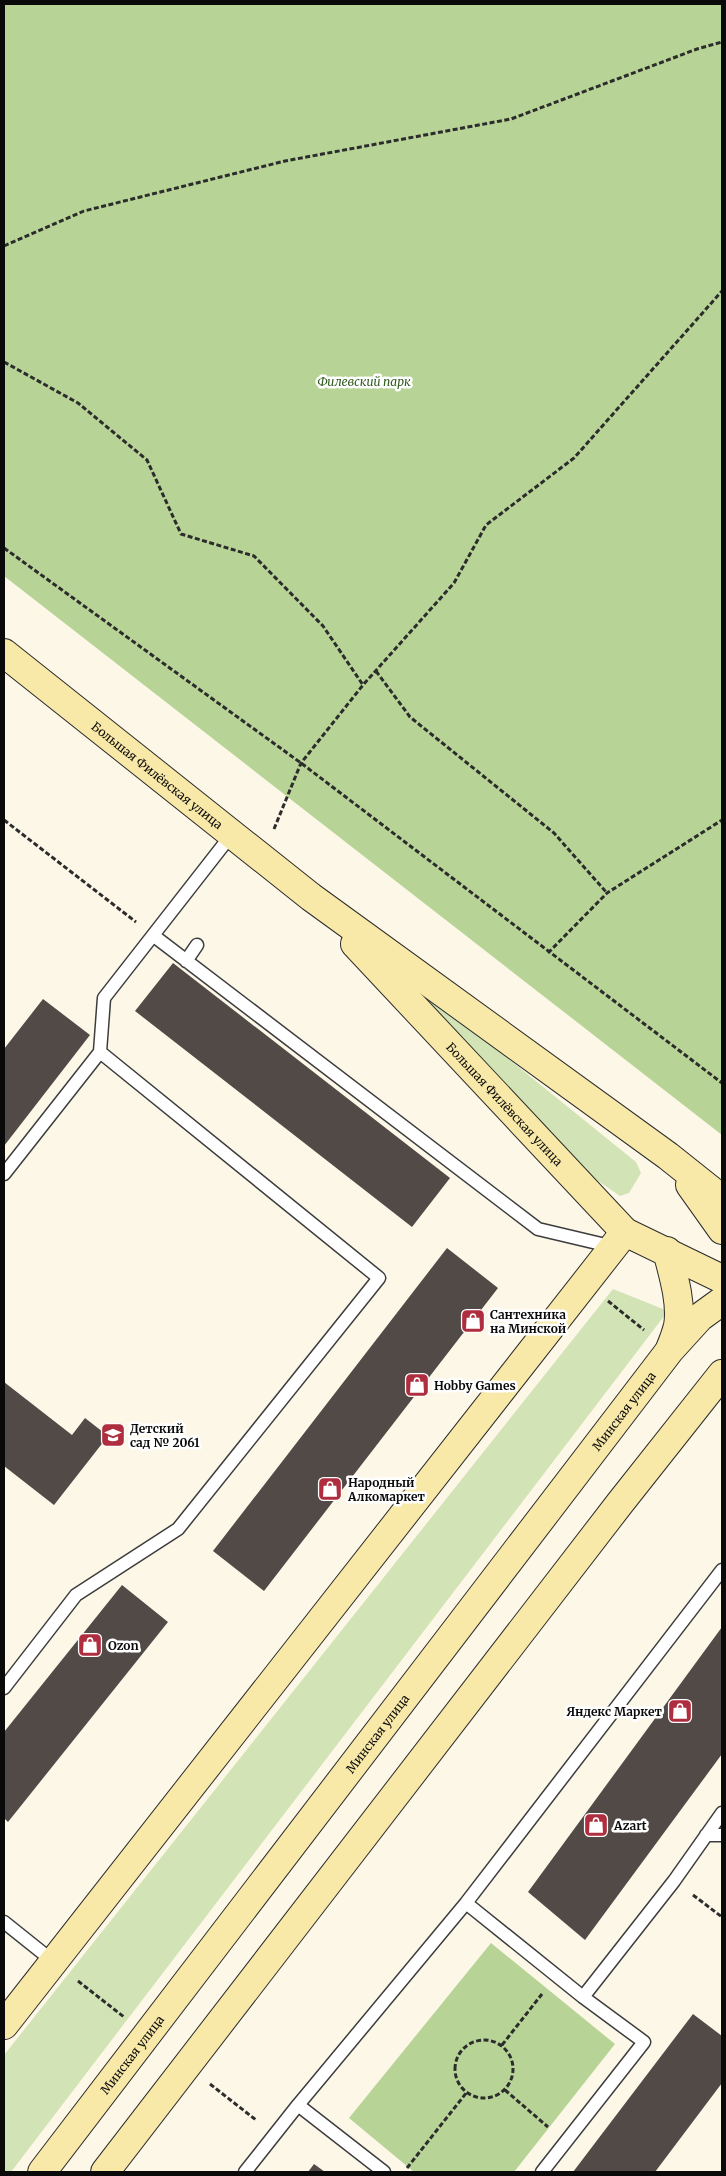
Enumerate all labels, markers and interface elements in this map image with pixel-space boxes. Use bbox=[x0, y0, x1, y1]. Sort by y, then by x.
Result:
park label: Филевский парк bbox=[317, 374, 411, 389]
street label: Большая Филёвская улица bbox=[89, 718, 227, 832]
street label: Большая Филёвская улица bbox=[443, 1039, 567, 1169]
place label: Сантехника на Минской bbox=[490, 1307, 567, 1336]
shop icon: Сантехника на Минской bbox=[460, 1308, 486, 1334]
street label: Минская улица bbox=[589, 1368, 659, 1453]
shop icon: Hobby Games bbox=[404, 1372, 430, 1398]
place label: Hobby Games bbox=[434, 1378, 516, 1393]
place label: Детский сад № 2061 bbox=[130, 1421, 200, 1450]
school or university icon: Детский сад № 2061 bbox=[100, 1422, 126, 1448]
place label: Народный Алкомаркет bbox=[347, 1475, 426, 1504]
shop icon: Народный Алкомаркет bbox=[317, 1476, 343, 1502]
shop icon: Ozon bbox=[77, 1632, 103, 1658]
place label: Ozon bbox=[108, 1638, 139, 1653]
street label: Минская улица bbox=[342, 1690, 412, 1776]
shop icon: Яндекс Маркет bbox=[667, 1698, 693, 1724]
place label: Яндекс Маркет bbox=[566, 1704, 663, 1719]
shop icon: Azart bbox=[583, 1812, 609, 1838]
place label: Azart bbox=[613, 1818, 647, 1833]
street label: Минская улица bbox=[97, 2012, 167, 2097]

